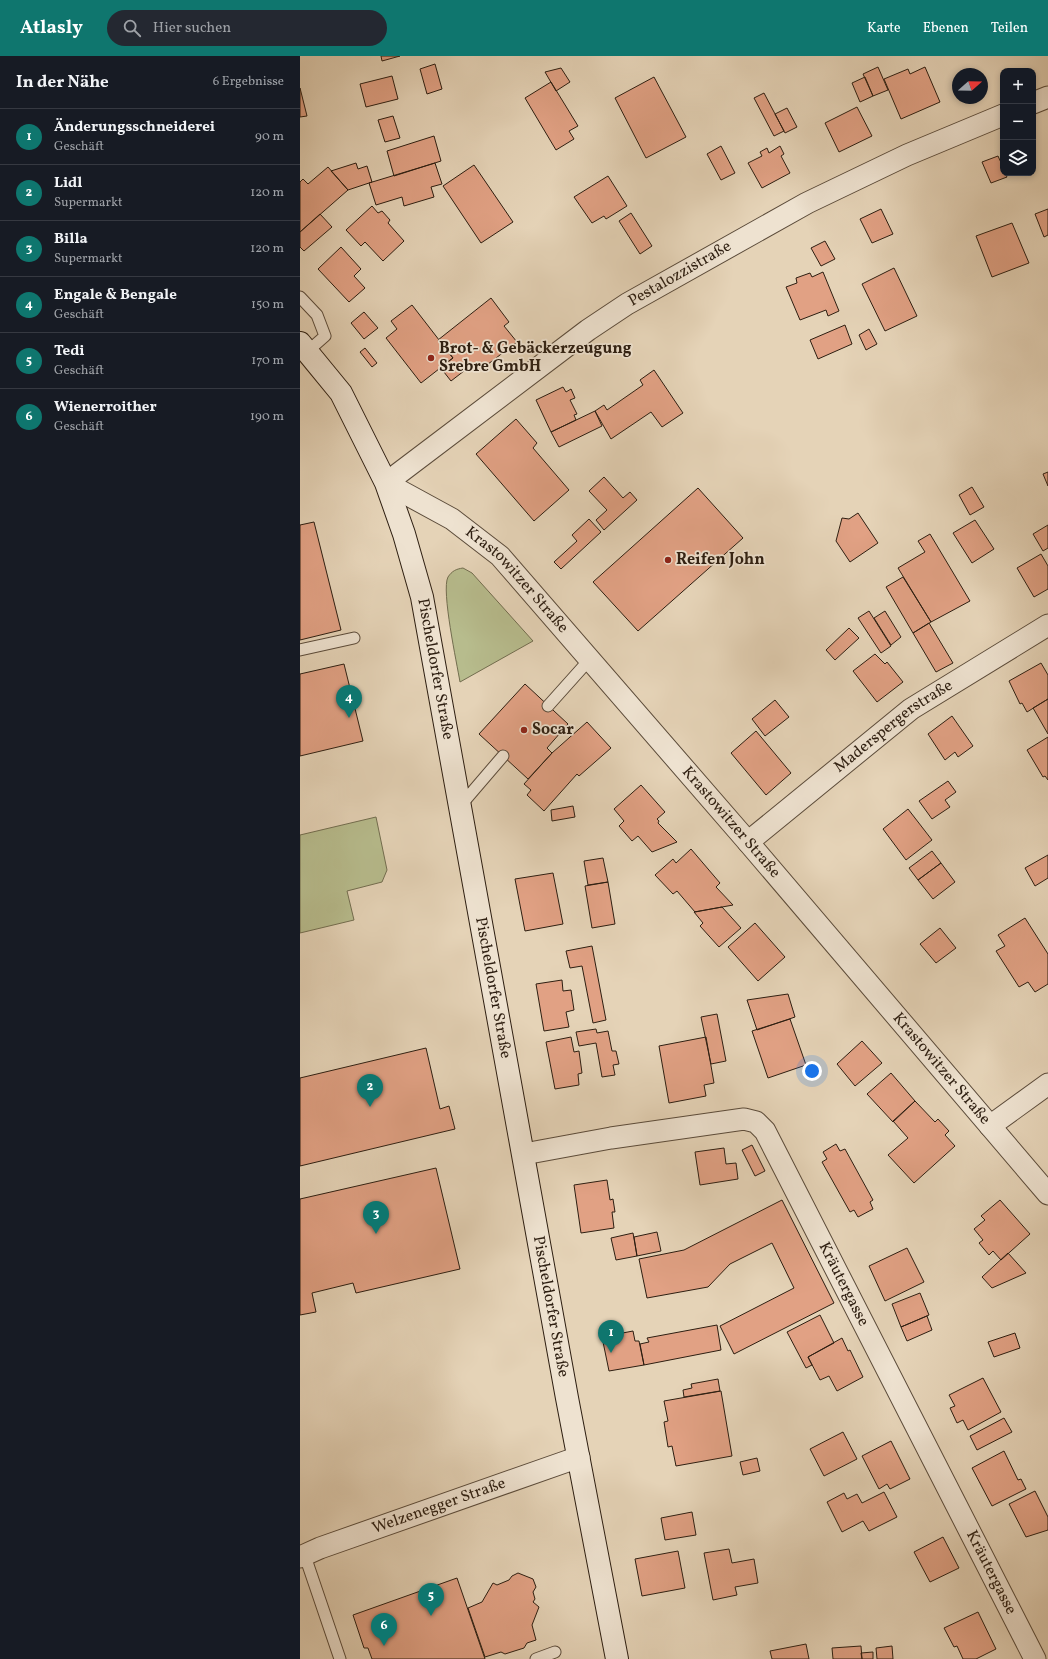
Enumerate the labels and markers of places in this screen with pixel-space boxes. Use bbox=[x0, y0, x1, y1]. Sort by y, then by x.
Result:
place label: Brot- & Gebäckerzeugung Srebre GmbH bbox=[439, 338, 632, 378]
marker: Brot- & Gebäckerzeugung Srebre GmbH bbox=[426, 353, 436, 363]
place label: Reifen John bbox=[676, 549, 765, 571]
marker: Reifen John bbox=[663, 555, 673, 565]
pin: 4 bbox=[336, 685, 362, 718]
place label: Socar bbox=[532, 719, 574, 741]
marker: Socar bbox=[519, 725, 529, 735]
pin: 2 bbox=[357, 1074, 383, 1107]
pin: 3 bbox=[363, 1201, 389, 1234]
pin: 1 bbox=[598, 1320, 624, 1353]
pin: 5 bbox=[418, 1583, 444, 1616]
pin: 6 bbox=[371, 1613, 397, 1646]

